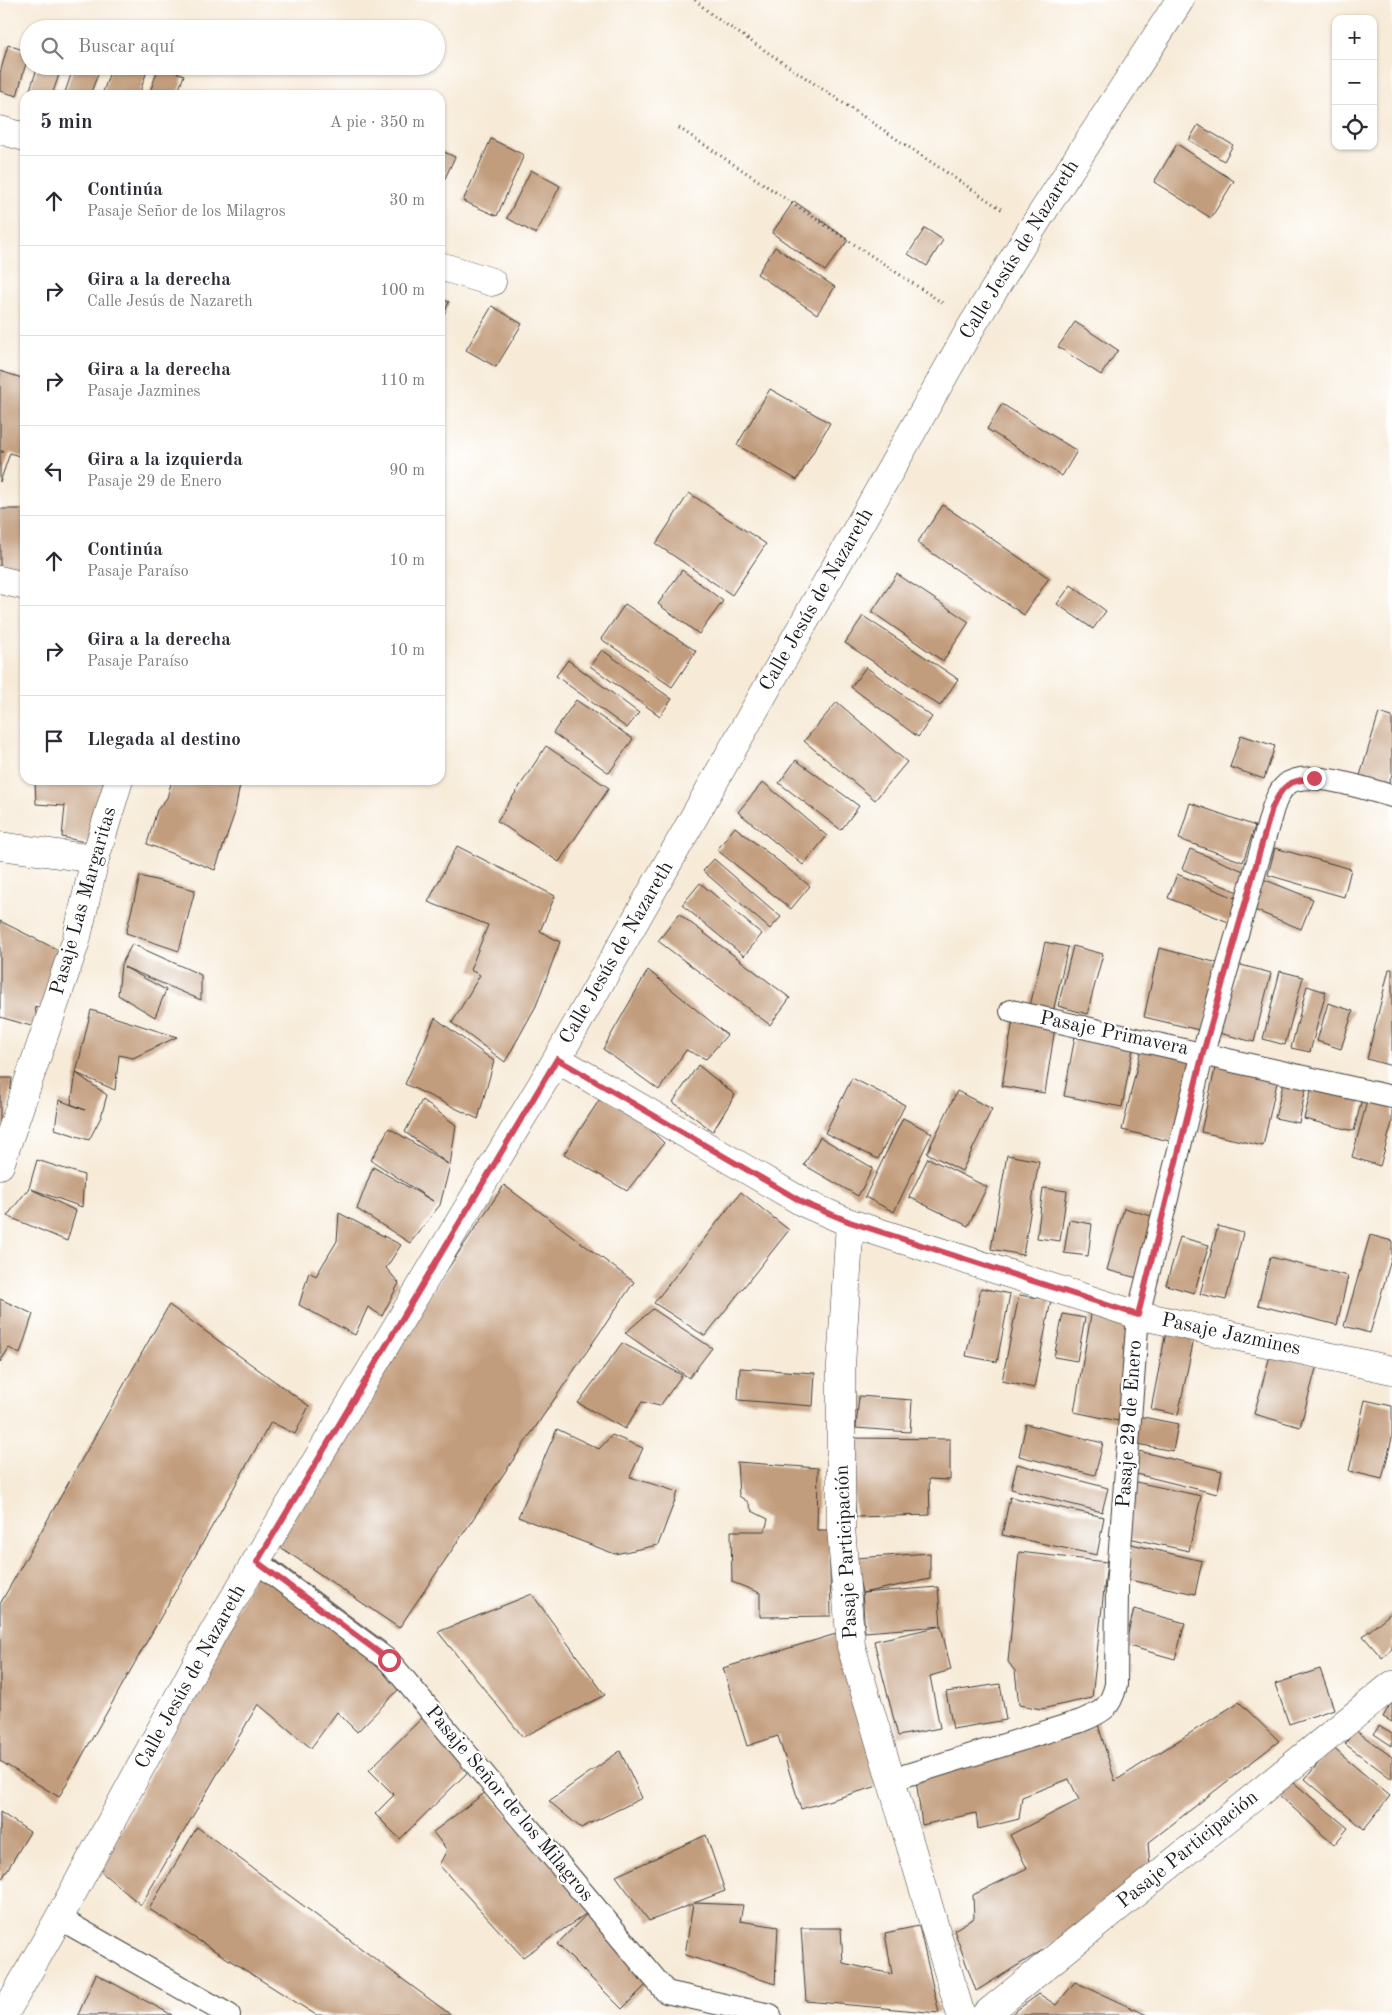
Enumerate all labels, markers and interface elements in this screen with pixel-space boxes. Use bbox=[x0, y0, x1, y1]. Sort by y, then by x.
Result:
map controls bbox=[1332, 15, 1377, 150]
button: + bbox=[1332, 15, 1377, 60]
search box bbox=[20, 20, 445, 75]
icon: search bbox=[38, 34, 66, 62]
text: Buscar aquí bbox=[78, 38, 174, 57]
button: − bbox=[1332, 60, 1377, 105]
button: locate bbox=[1332, 105, 1377, 150]
text: 5 min bbox=[40, 112, 93, 133]
text: A pie · 350 m bbox=[330, 115, 425, 131]
street label: Calle Jesús de Nazareth bbox=[957, 157, 1083, 343]
text: Continúa bbox=[87, 181, 163, 200]
icon: ahead bbox=[40, 187, 68, 215]
text: 30 m bbox=[389, 193, 425, 209]
text: Pasaje Señor de los Milagros bbox=[87, 204, 286, 220]
text: Gira a la derecha bbox=[87, 271, 231, 290]
icon: right bbox=[40, 277, 68, 305]
text: 100 m bbox=[380, 283, 425, 299]
text: Calle Jesús de Nazareth bbox=[87, 294, 253, 310]
text: Gira a la derecha bbox=[87, 361, 231, 380]
icon: right bbox=[40, 367, 68, 395]
text: 110 m bbox=[380, 373, 425, 389]
text: Pasaje Jazmines bbox=[87, 384, 200, 400]
text: Gira a la izquierda bbox=[87, 451, 243, 470]
icon: left bbox=[40, 457, 68, 485]
text: 90 m bbox=[389, 463, 425, 479]
text: Pasaje 29 de Enero bbox=[87, 474, 222, 490]
street label: Calle Jesús de Nazareth bbox=[757, 505, 877, 695]
text: Continúa bbox=[87, 541, 163, 560]
icon: ahead bbox=[40, 547, 68, 575]
text: 10 m bbox=[389, 553, 425, 569]
text: Pasaje Paraíso bbox=[87, 564, 189, 580]
text: Gira a la derecha bbox=[87, 631, 231, 650]
icon: right bbox=[40, 637, 68, 665]
text: 10 m bbox=[389, 643, 425, 659]
text: Pasaje Paraíso bbox=[87, 654, 189, 670]
icon: arrive bbox=[40, 727, 68, 755]
text: Llegada al destino bbox=[87, 731, 241, 750]
route end bbox=[1303, 767, 1326, 790]
street label: Pasaje Las Margaritas bbox=[48, 805, 120, 997]
street label: Calle Jesús de Nazareth bbox=[557, 858, 677, 1048]
street label: Pasaje Primavera bbox=[1038, 1008, 1190, 1060]
street label: Pasaje Jazmines bbox=[1160, 1310, 1302, 1360]
street label: Pasaje 29 de Enero bbox=[1114, 1339, 1146, 1509]
street label: Pasaje Participación bbox=[832, 1464, 862, 1640]
street label: Calle Jesús de Nazareth bbox=[132, 1582, 250, 1772]
route start bbox=[378, 1649, 401, 1672]
street label: Pasaje Señor de los Milagros bbox=[422, 1702, 596, 1906]
street label: Pasaje Participación bbox=[1114, 1787, 1262, 1913]

